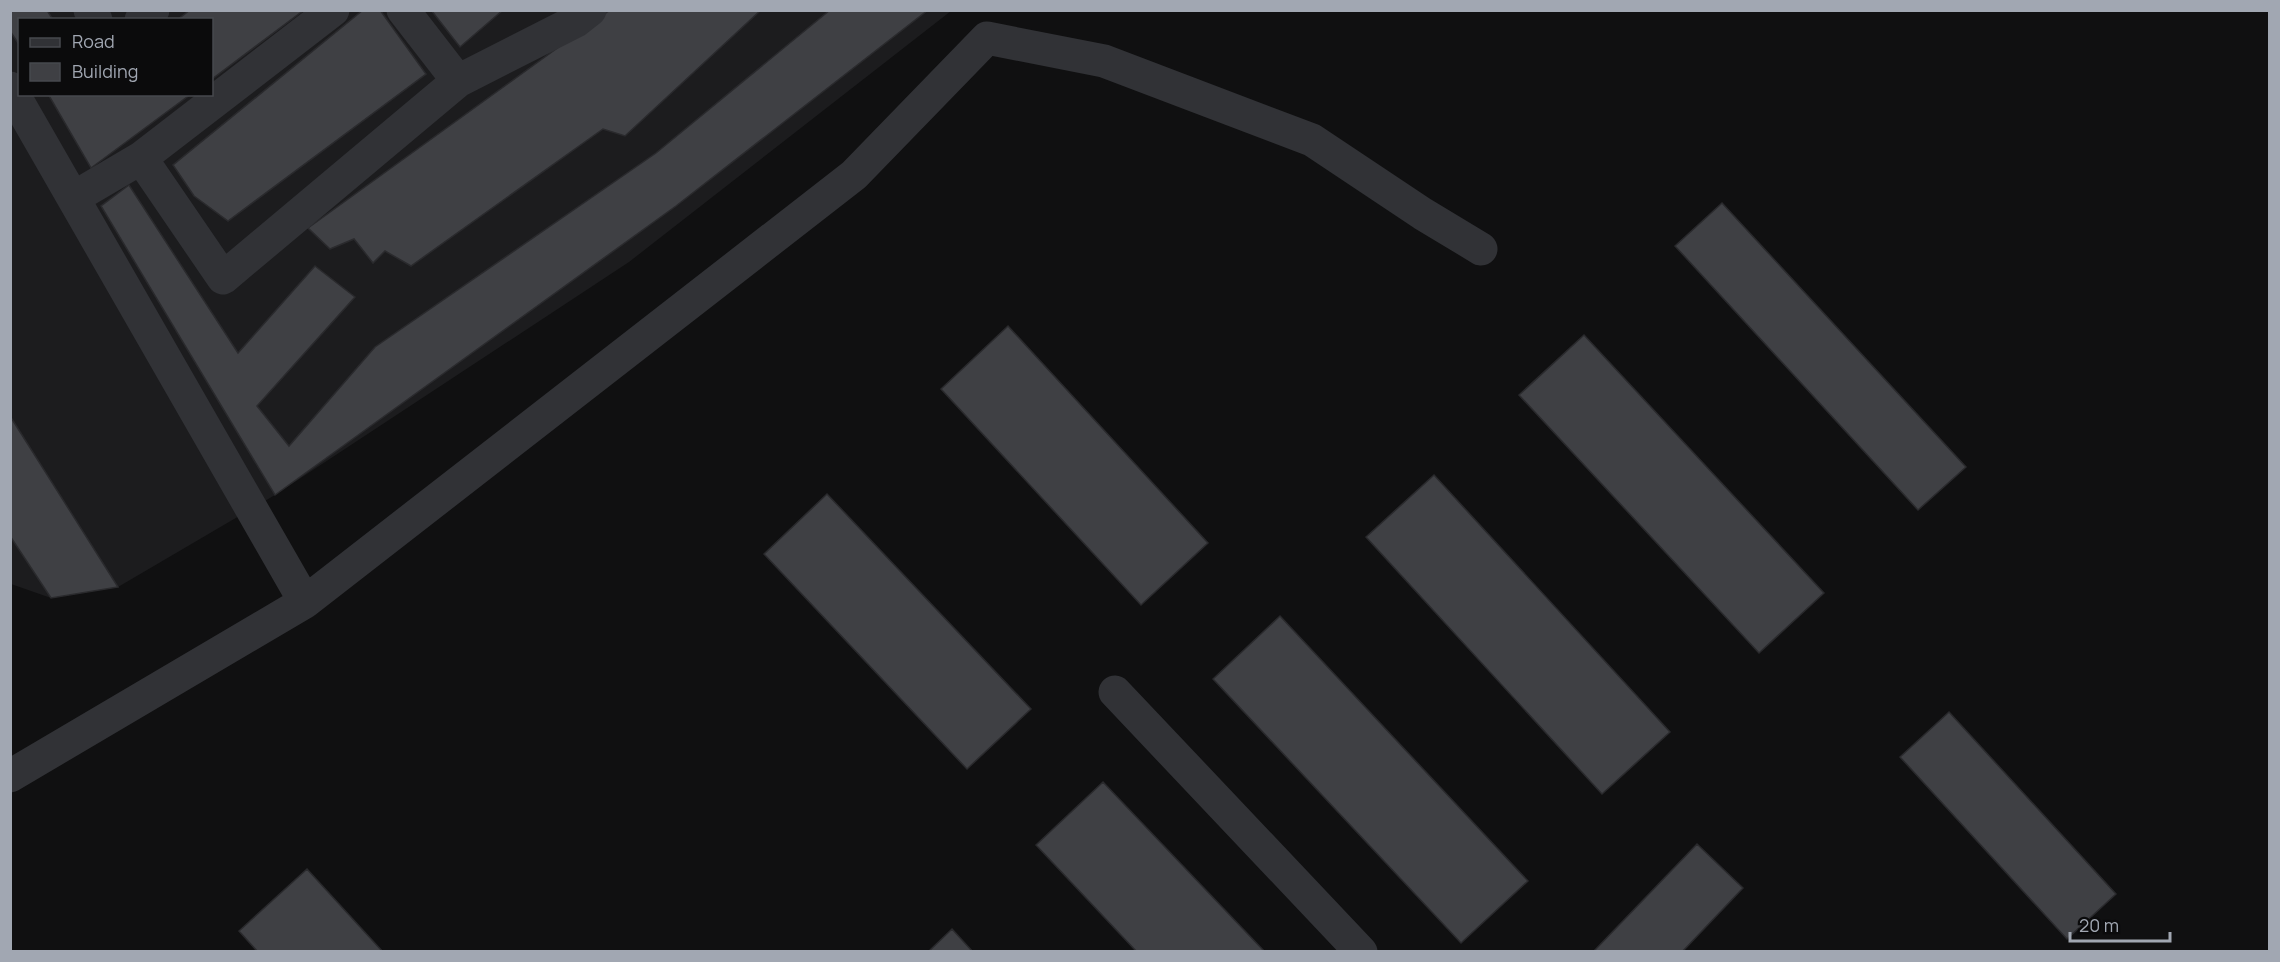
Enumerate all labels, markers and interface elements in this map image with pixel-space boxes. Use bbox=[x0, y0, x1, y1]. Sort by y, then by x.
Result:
legend bbox=[18, 18, 213, 96]
text: Road bbox=[72, 29, 115, 53]
text: Building bbox=[72, 59, 138, 83]
scale bar bbox=[2070, 905, 2170, 943]
text: 20 m bbox=[2079, 913, 2119, 937]

